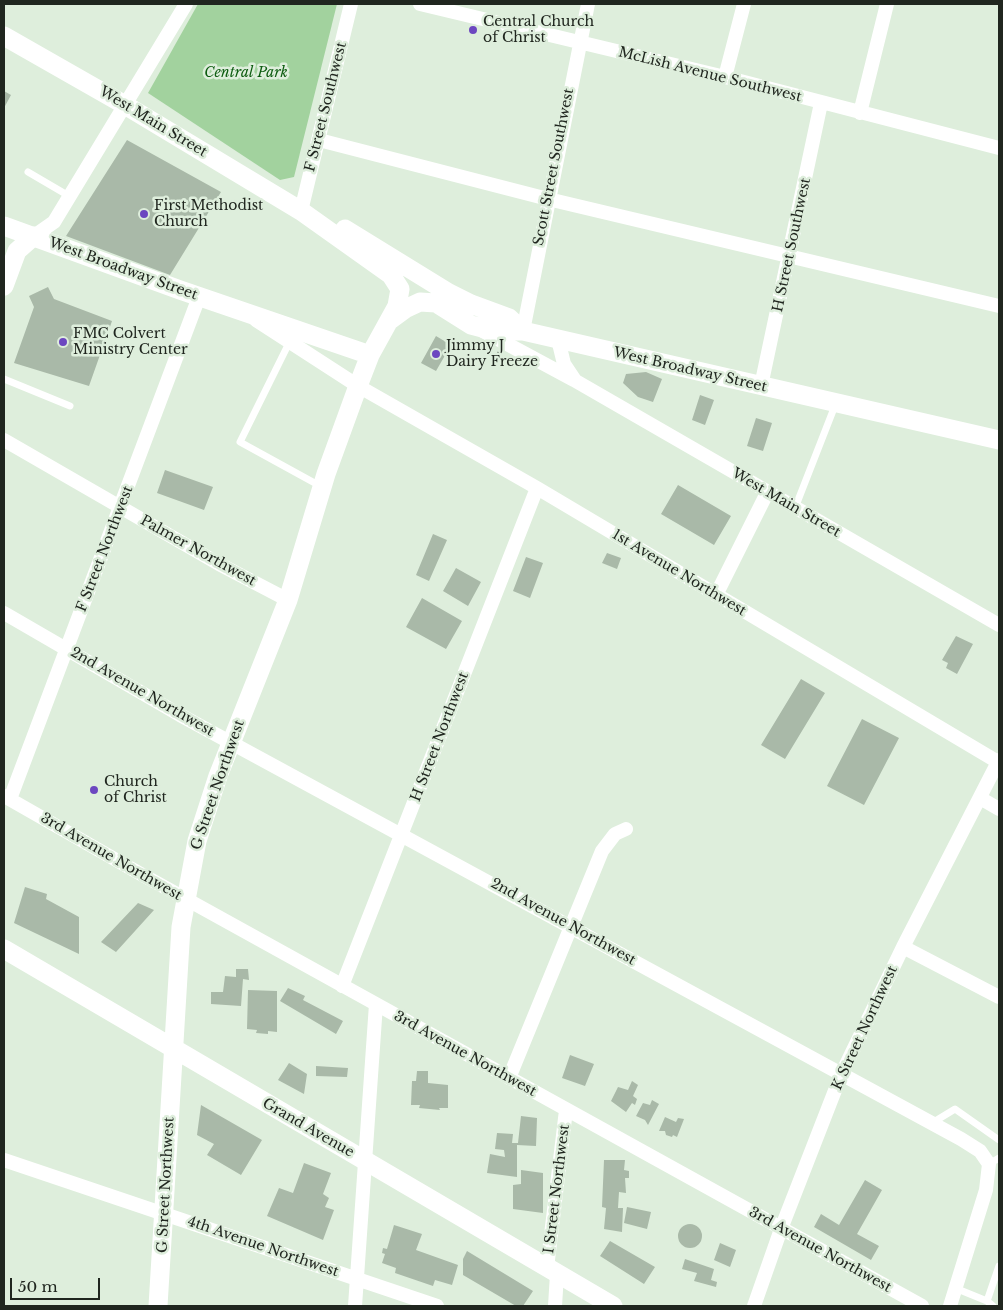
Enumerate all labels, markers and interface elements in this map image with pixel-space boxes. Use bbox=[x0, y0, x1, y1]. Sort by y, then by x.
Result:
place label: Central Church of Christ bbox=[483, 14, 594, 46]
marker: Central Church of Christ bbox=[467, 24, 479, 36]
street label: F Street Southwest bbox=[302, 40, 350, 174]
street label: McLish Avenue Southwest bbox=[617, 44, 803, 106]
park label: Central Park bbox=[204, 65, 288, 81]
street label: West Main Street bbox=[96, 83, 210, 161]
street label: Scott Street Southwest bbox=[530, 87, 578, 247]
street label: H Street Southwest bbox=[770, 176, 814, 314]
place label: First Methodist Church bbox=[154, 198, 263, 230]
marker: First Methodist Church bbox=[138, 208, 150, 220]
street label: West Broadway Street bbox=[46, 234, 200, 304]
place label: FMC Colvert Ministry Center bbox=[73, 326, 188, 358]
marker: FMC Colvert Ministry Center bbox=[57, 336, 69, 348]
place label: Jimmy J Dairy Freeze bbox=[446, 338, 538, 371]
street label: West Broadway Street bbox=[612, 344, 768, 396]
marker: Jimmy J Dairy Freeze bbox=[430, 348, 442, 360]
street label: West Main Street bbox=[729, 465, 843, 541]
street label: F Street Northwest bbox=[73, 484, 137, 614]
street label: Palmer Northwest bbox=[137, 512, 259, 590]
street label: 1st Avenue Northwest bbox=[609, 526, 749, 620]
street label: 2nd Avenue Northwest bbox=[67, 644, 217, 740]
street label: H Street Northwest bbox=[408, 670, 472, 804]
street label: G Street Northwest bbox=[188, 718, 248, 852]
place label: Church of Christ bbox=[104, 774, 167, 806]
marker: Church of Christ bbox=[88, 784, 100, 796]
street label: 3rd Avenue Northwest bbox=[38, 810, 184, 904]
street label: 2nd Avenue Northwest bbox=[488, 875, 638, 969]
street label: K Street Northwest bbox=[829, 963, 901, 1093]
street label: 3rd Avenue Northwest bbox=[391, 1008, 539, 1100]
street label: Grand Avenue bbox=[259, 1095, 357, 1161]
street label: G Street Northwest bbox=[154, 1116, 178, 1254]
street label: I Street Northwest bbox=[541, 1123, 573, 1255]
street label: 3rd Avenue Northwest bbox=[746, 1204, 894, 1296]
street label: 4th Avenue Northwest bbox=[185, 1213, 341, 1281]
scale bar bbox=[12, 1268, 102, 1300]
text: 50 m bbox=[18, 1277, 58, 1296]

